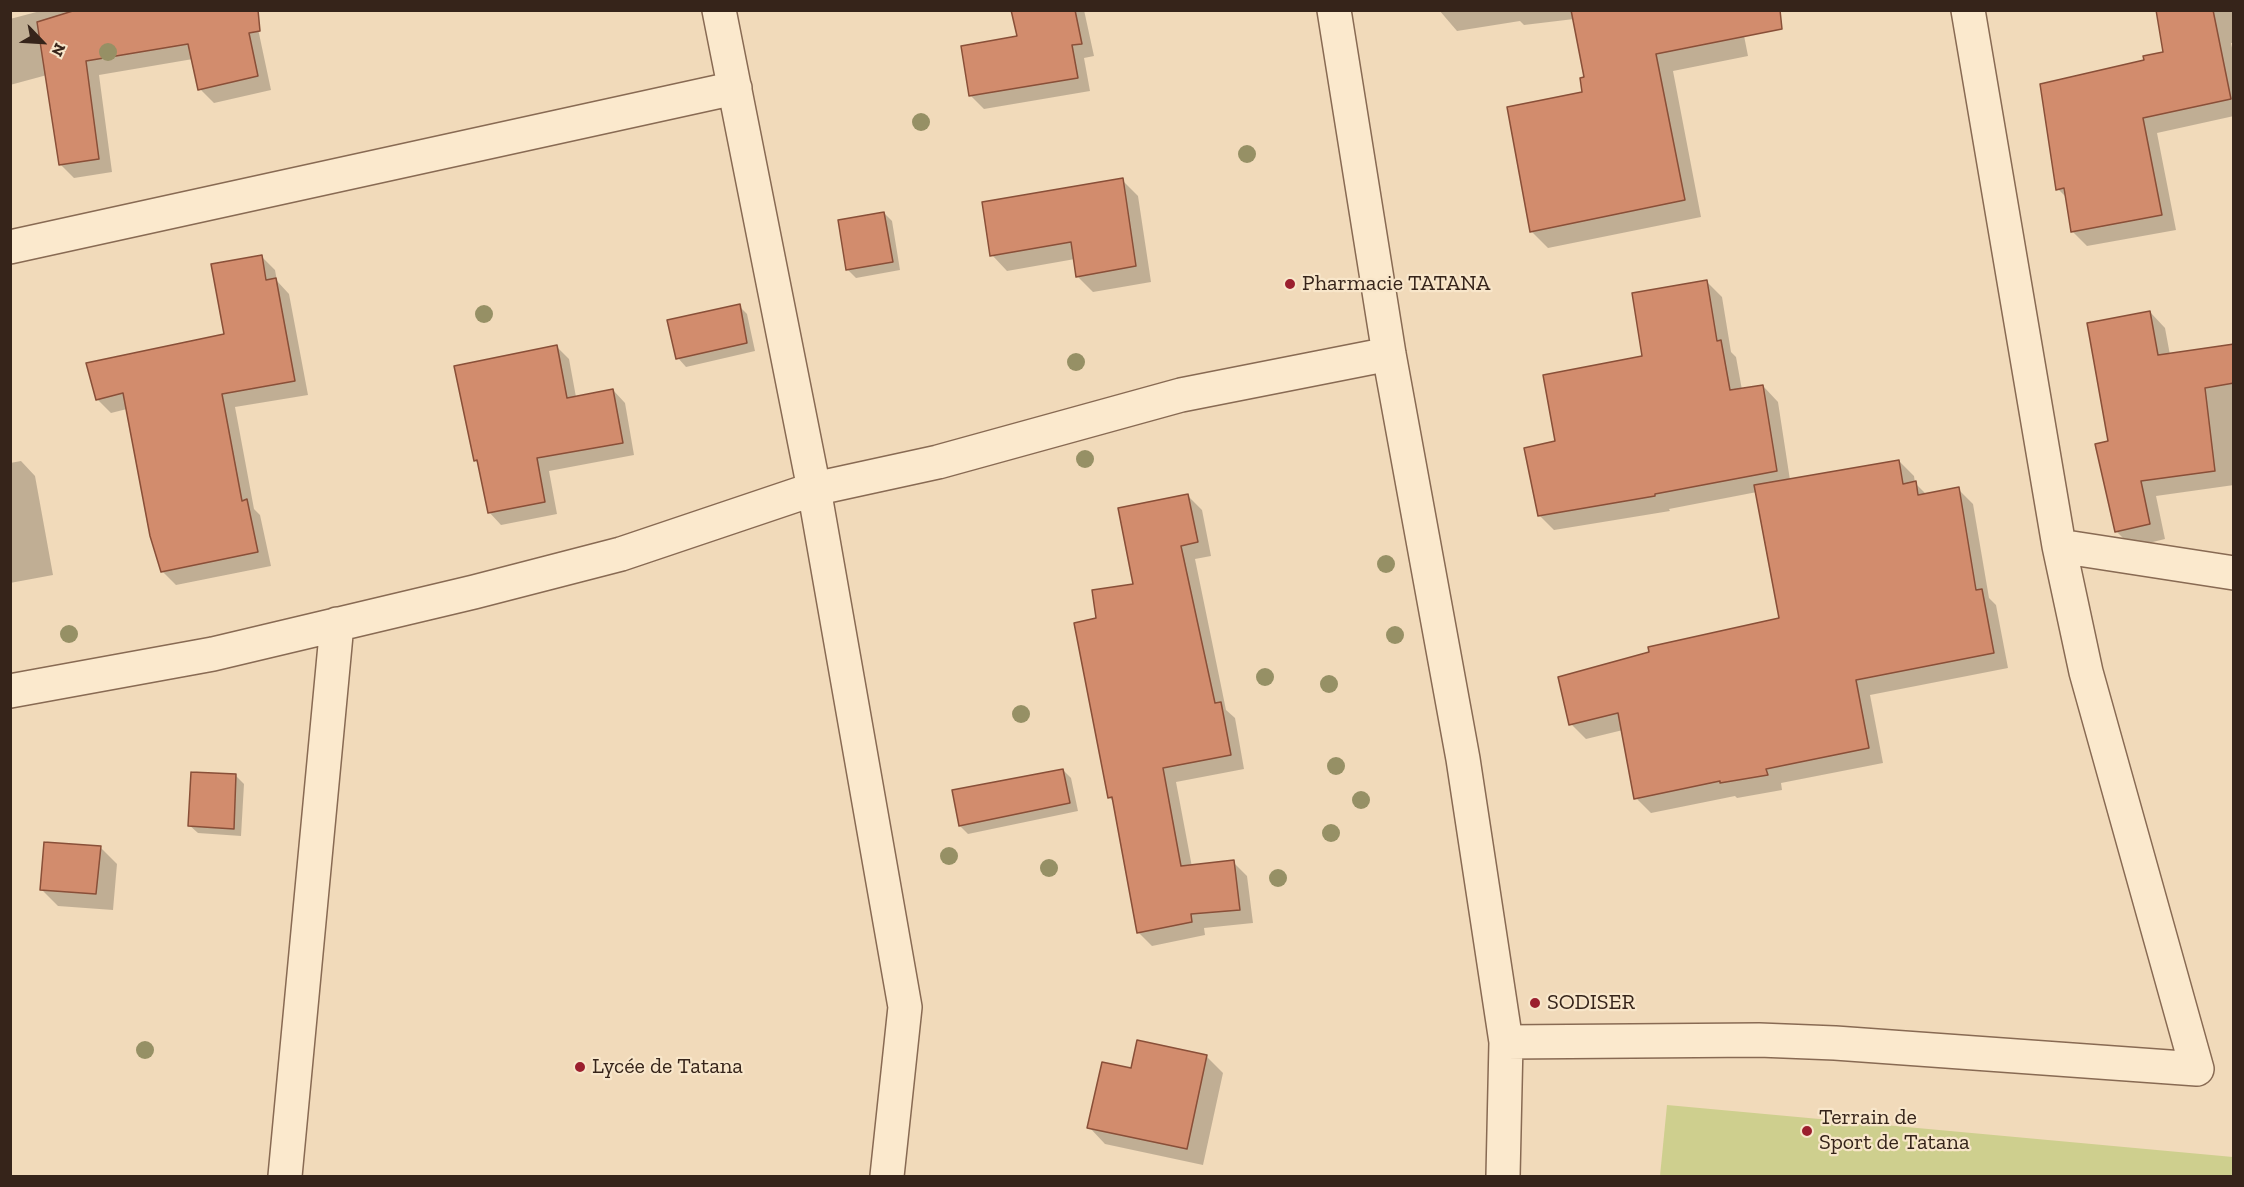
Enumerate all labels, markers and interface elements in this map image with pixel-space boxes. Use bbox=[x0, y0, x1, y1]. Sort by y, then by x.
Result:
north arrow bbox=[12, 12, 72, 72]
text: N bbox=[48, 40, 70, 59]
place label: Pharmacie TATANA bbox=[1302, 271, 1490, 297]
marker: Pharmacie TATANA bbox=[1283, 277, 1297, 291]
place label: SODISER bbox=[1547, 990, 1635, 1016]
marker: SODISER bbox=[1528, 996, 1542, 1010]
place label: Lycée de Tatana bbox=[592, 1054, 743, 1080]
marker: Lycée de Tatana bbox=[573, 1060, 587, 1074]
place label: Terrain de Sport de Tatana bbox=[1819, 1105, 1970, 1156]
marker: Terrain de Sport de Tatana bbox=[1800, 1124, 1814, 1138]

